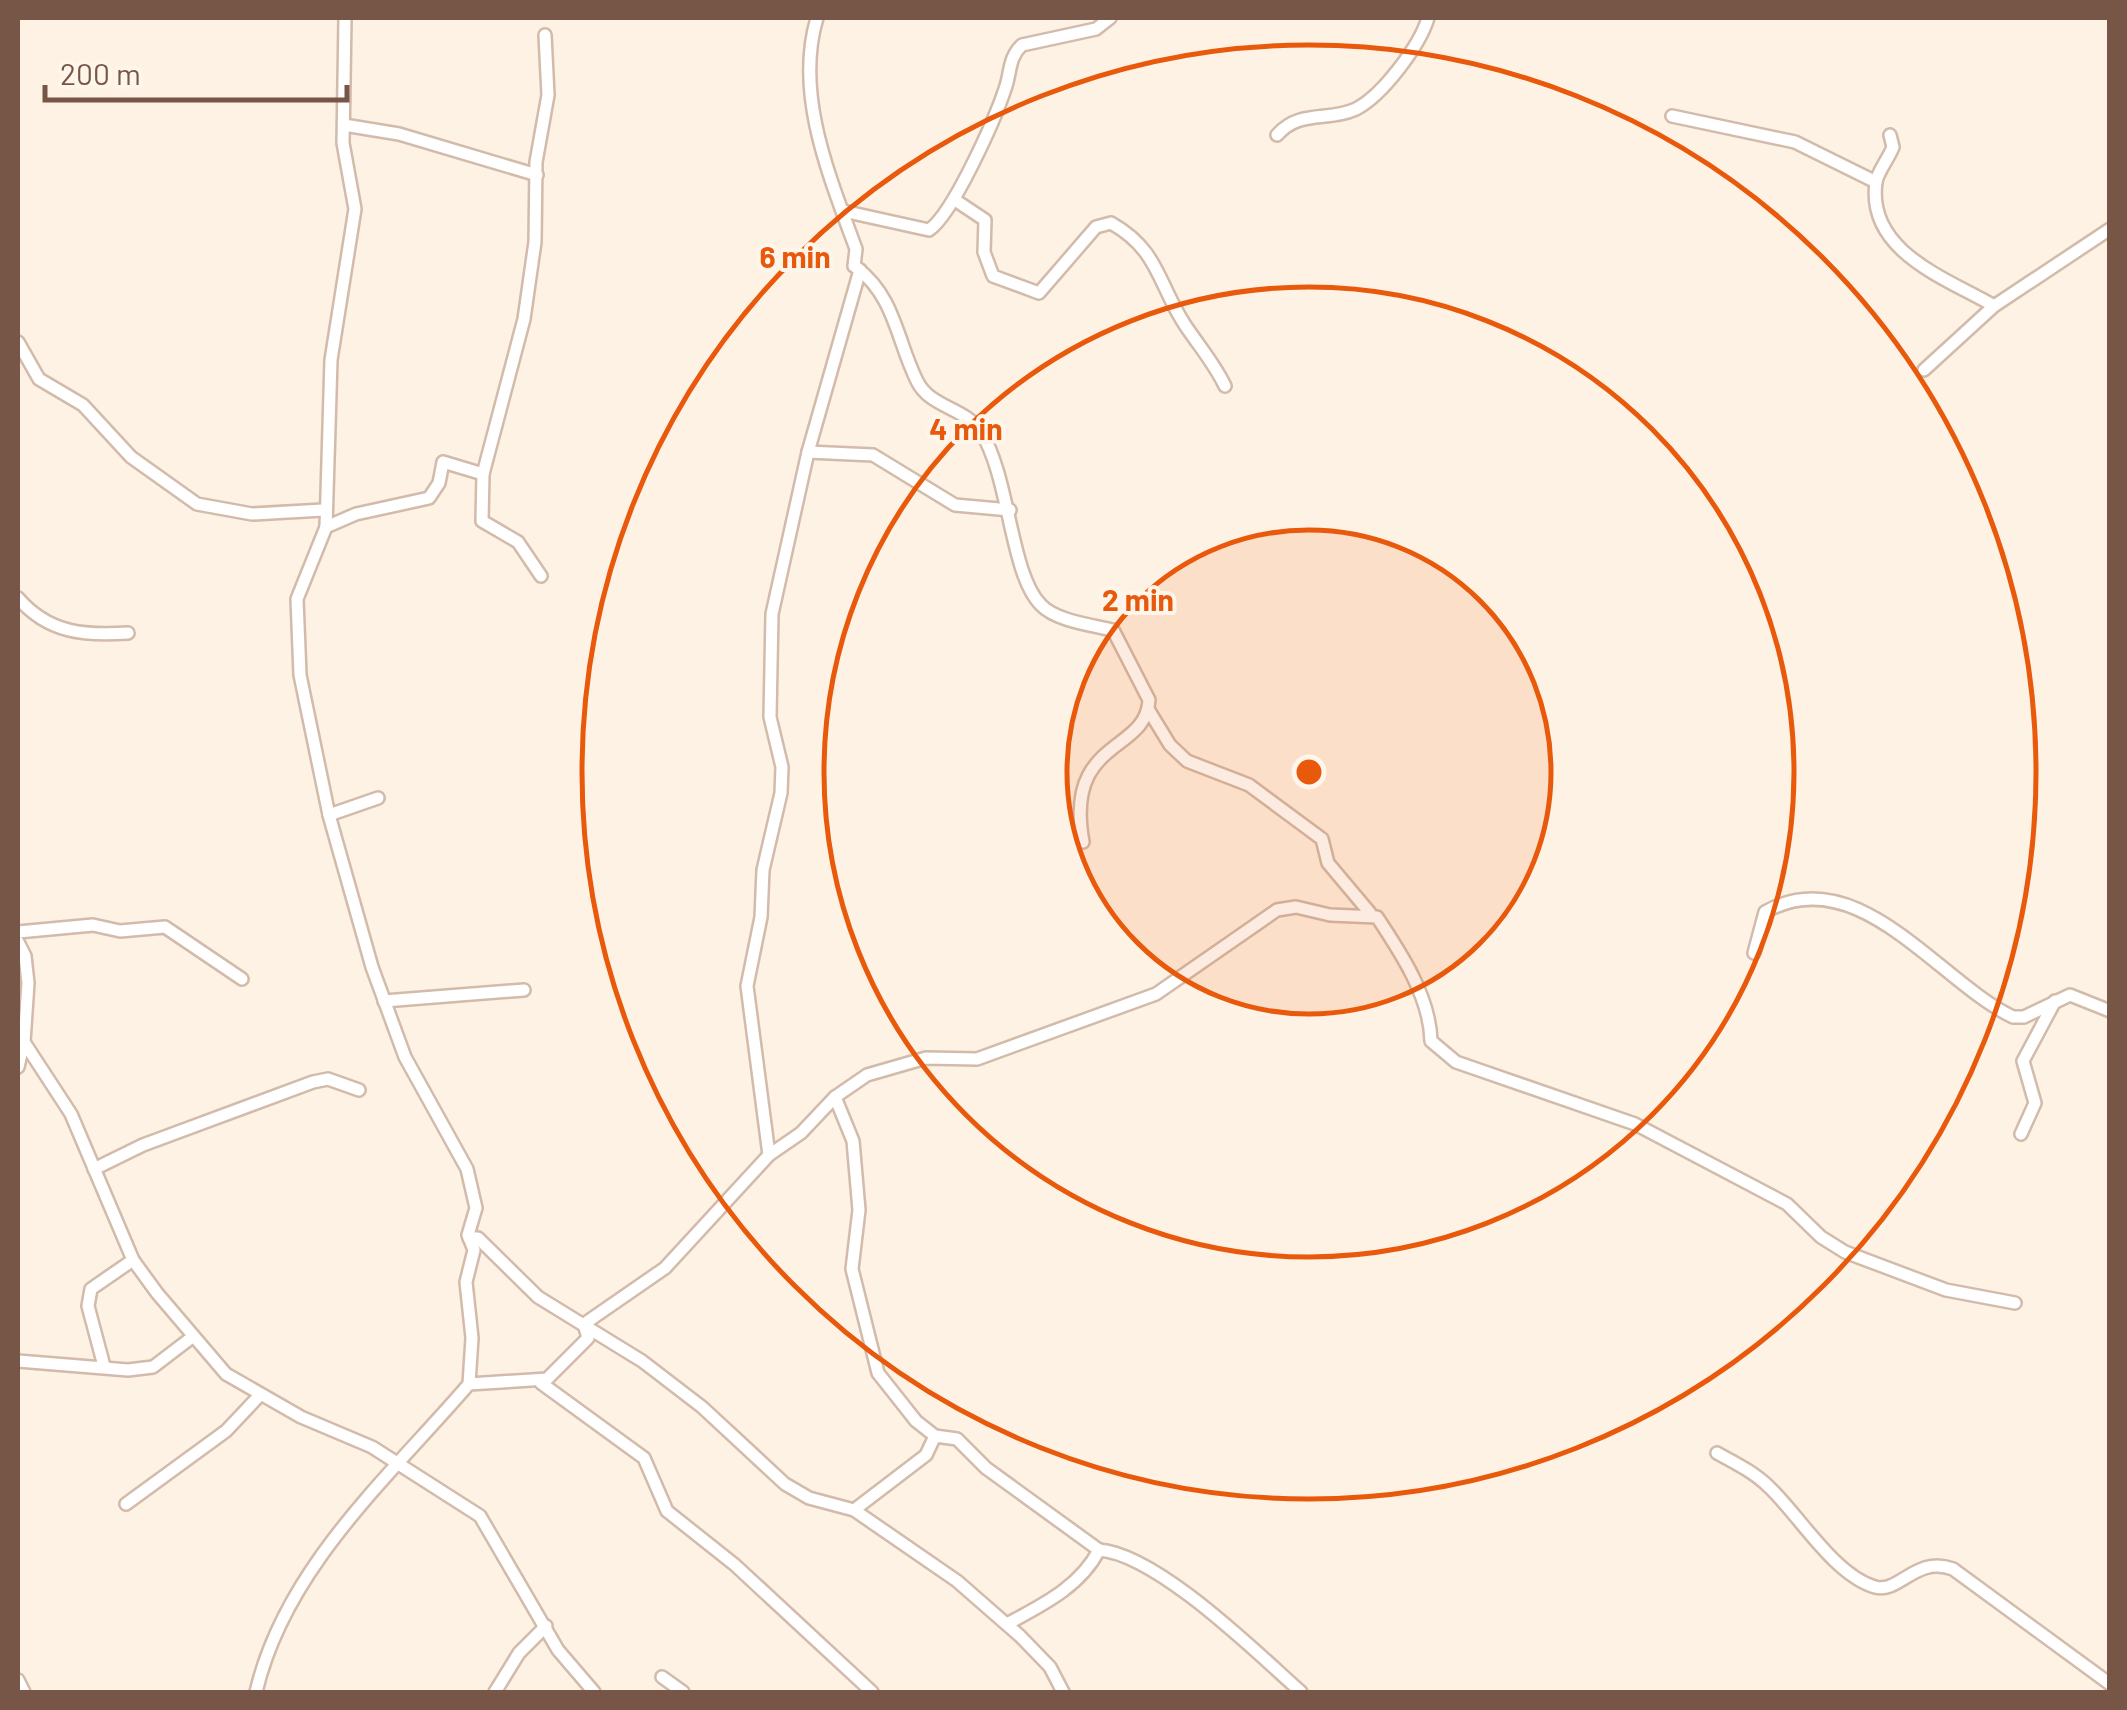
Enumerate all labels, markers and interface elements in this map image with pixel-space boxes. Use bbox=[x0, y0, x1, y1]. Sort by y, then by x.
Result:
scale bar bbox=[45, 40, 348, 102]
text: 200 m bbox=[60, 55, 141, 91]
text: 6 min bbox=[759, 238, 831, 274]
text: 4 min bbox=[929, 410, 1003, 446]
text: 2 min bbox=[1102, 581, 1174, 617]
centre of rings bbox=[1291, 754, 1327, 790]

